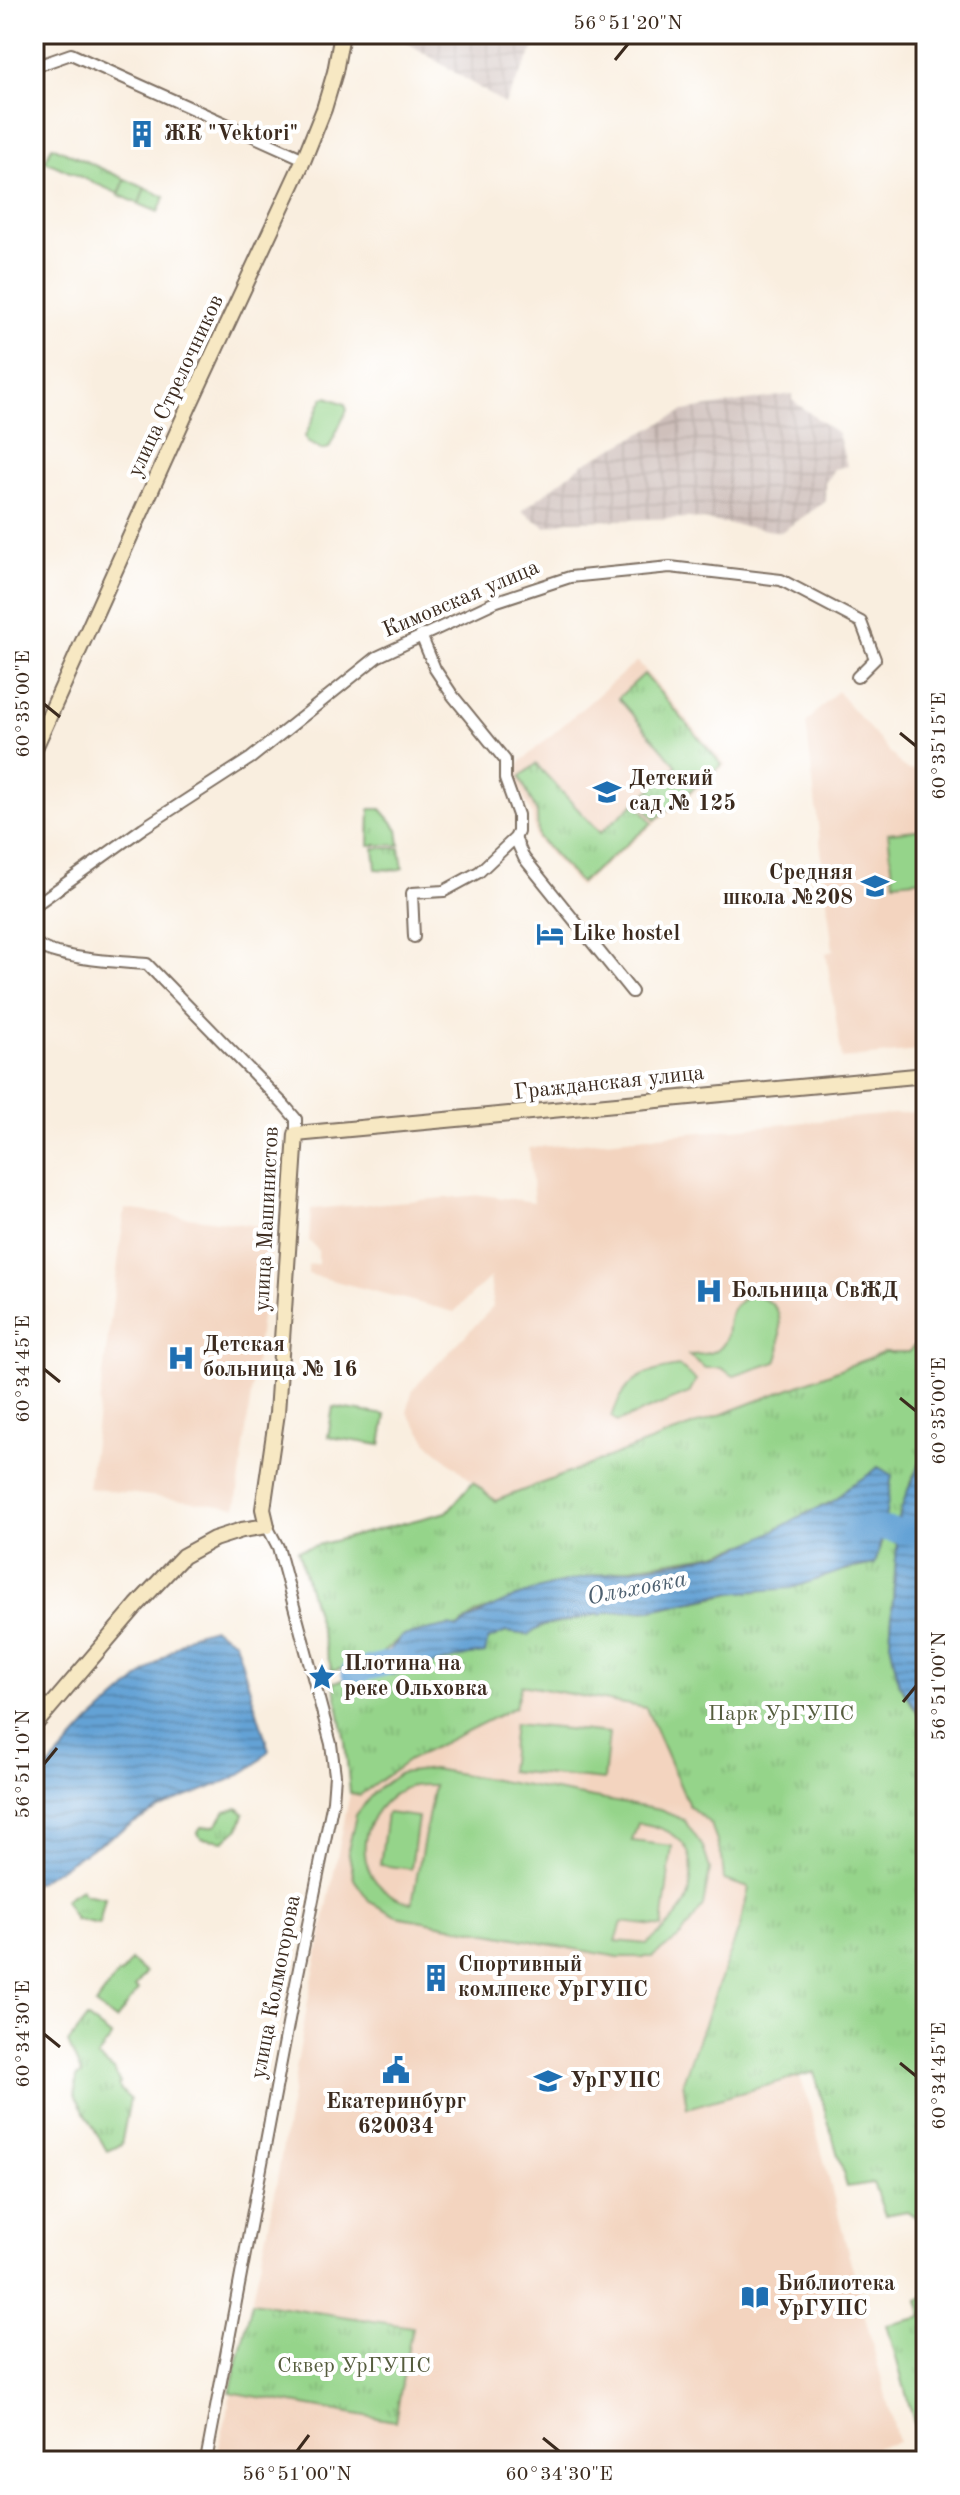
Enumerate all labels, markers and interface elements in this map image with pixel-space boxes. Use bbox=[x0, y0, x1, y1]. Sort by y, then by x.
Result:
text: 56°51'20"N bbox=[573, 14, 683, 34]
building icon: ЖК "Vektori" bbox=[127, 119, 157, 149]
place label: ЖК "Vektori" bbox=[164, 123, 298, 145]
street label: улица Стрелочников bbox=[124, 291, 228, 481]
street label: Кимовская улица bbox=[380, 556, 542, 642]
text: 60°35'00"E bbox=[14, 650, 34, 758]
text: 60°35'15"E bbox=[930, 692, 950, 800]
place label: Детский сад № 125 bbox=[629, 768, 736, 815]
school or university icon: Детский сад № 125 bbox=[592, 777, 622, 807]
place label: Средняя школа №208 bbox=[723, 862, 853, 909]
school or university icon: Средняя школа №208 bbox=[860, 871, 890, 901]
hotel icon: Like hostel bbox=[535, 919, 565, 949]
place label: Like hostel bbox=[572, 923, 680, 945]
street label: Гражданская улица bbox=[513, 1062, 705, 1104]
street label: улица Машинистов bbox=[251, 1126, 283, 1312]
hospital icon: Больница СвЖД bbox=[694, 1276, 724, 1306]
place label: Больница СвЖД bbox=[731, 1280, 898, 1302]
text: 60°34'45"E bbox=[14, 1315, 34, 1423]
place label: Детская больница № 16 bbox=[203, 1334, 357, 1381]
hospital icon: Детская больница № 16 bbox=[166, 1343, 196, 1373]
text: 60°35'00"E bbox=[930, 1357, 950, 1465]
water label: Ольховка bbox=[585, 1568, 689, 1610]
text: 56°51'00"N bbox=[930, 1631, 950, 1741]
place label: Плотина на реке Ольховка bbox=[344, 1653, 488, 1700]
place icon: Плотина на реке Ольховка bbox=[307, 1662, 337, 1692]
park label: Парк УрГУПС bbox=[708, 1703, 854, 1725]
text: 56°51'10"N bbox=[14, 1709, 34, 1819]
street label: улица Колмогорова bbox=[247, 1893, 305, 2081]
place label: Спортивный комлпекс УрГУПС bbox=[458, 1954, 648, 2001]
building icon: Спортивный комлпекс УрГУПС bbox=[421, 1963, 451, 1993]
text: 60°34'30"E bbox=[14, 1980, 34, 2088]
text: 60°34'45"E bbox=[930, 2022, 950, 2130]
public building icon: Екатеринбург 620034 bbox=[381, 2055, 411, 2085]
school or university icon: УрГУПС bbox=[533, 2066, 563, 2096]
place label: УрГУПС bbox=[570, 2070, 661, 2092]
place label: Екатеринбург 620034 bbox=[326, 2091, 466, 2138]
place label: Библиотека УрГУПС bbox=[777, 2273, 895, 2320]
library icon: Библиотека УрГУПС bbox=[740, 2282, 770, 2312]
park label: Сквер УрГУПС bbox=[277, 2355, 431, 2377]
text: 56°51'00"N bbox=[242, 2465, 352, 2485]
text: 60°34'30"E bbox=[505, 2465, 613, 2485]

